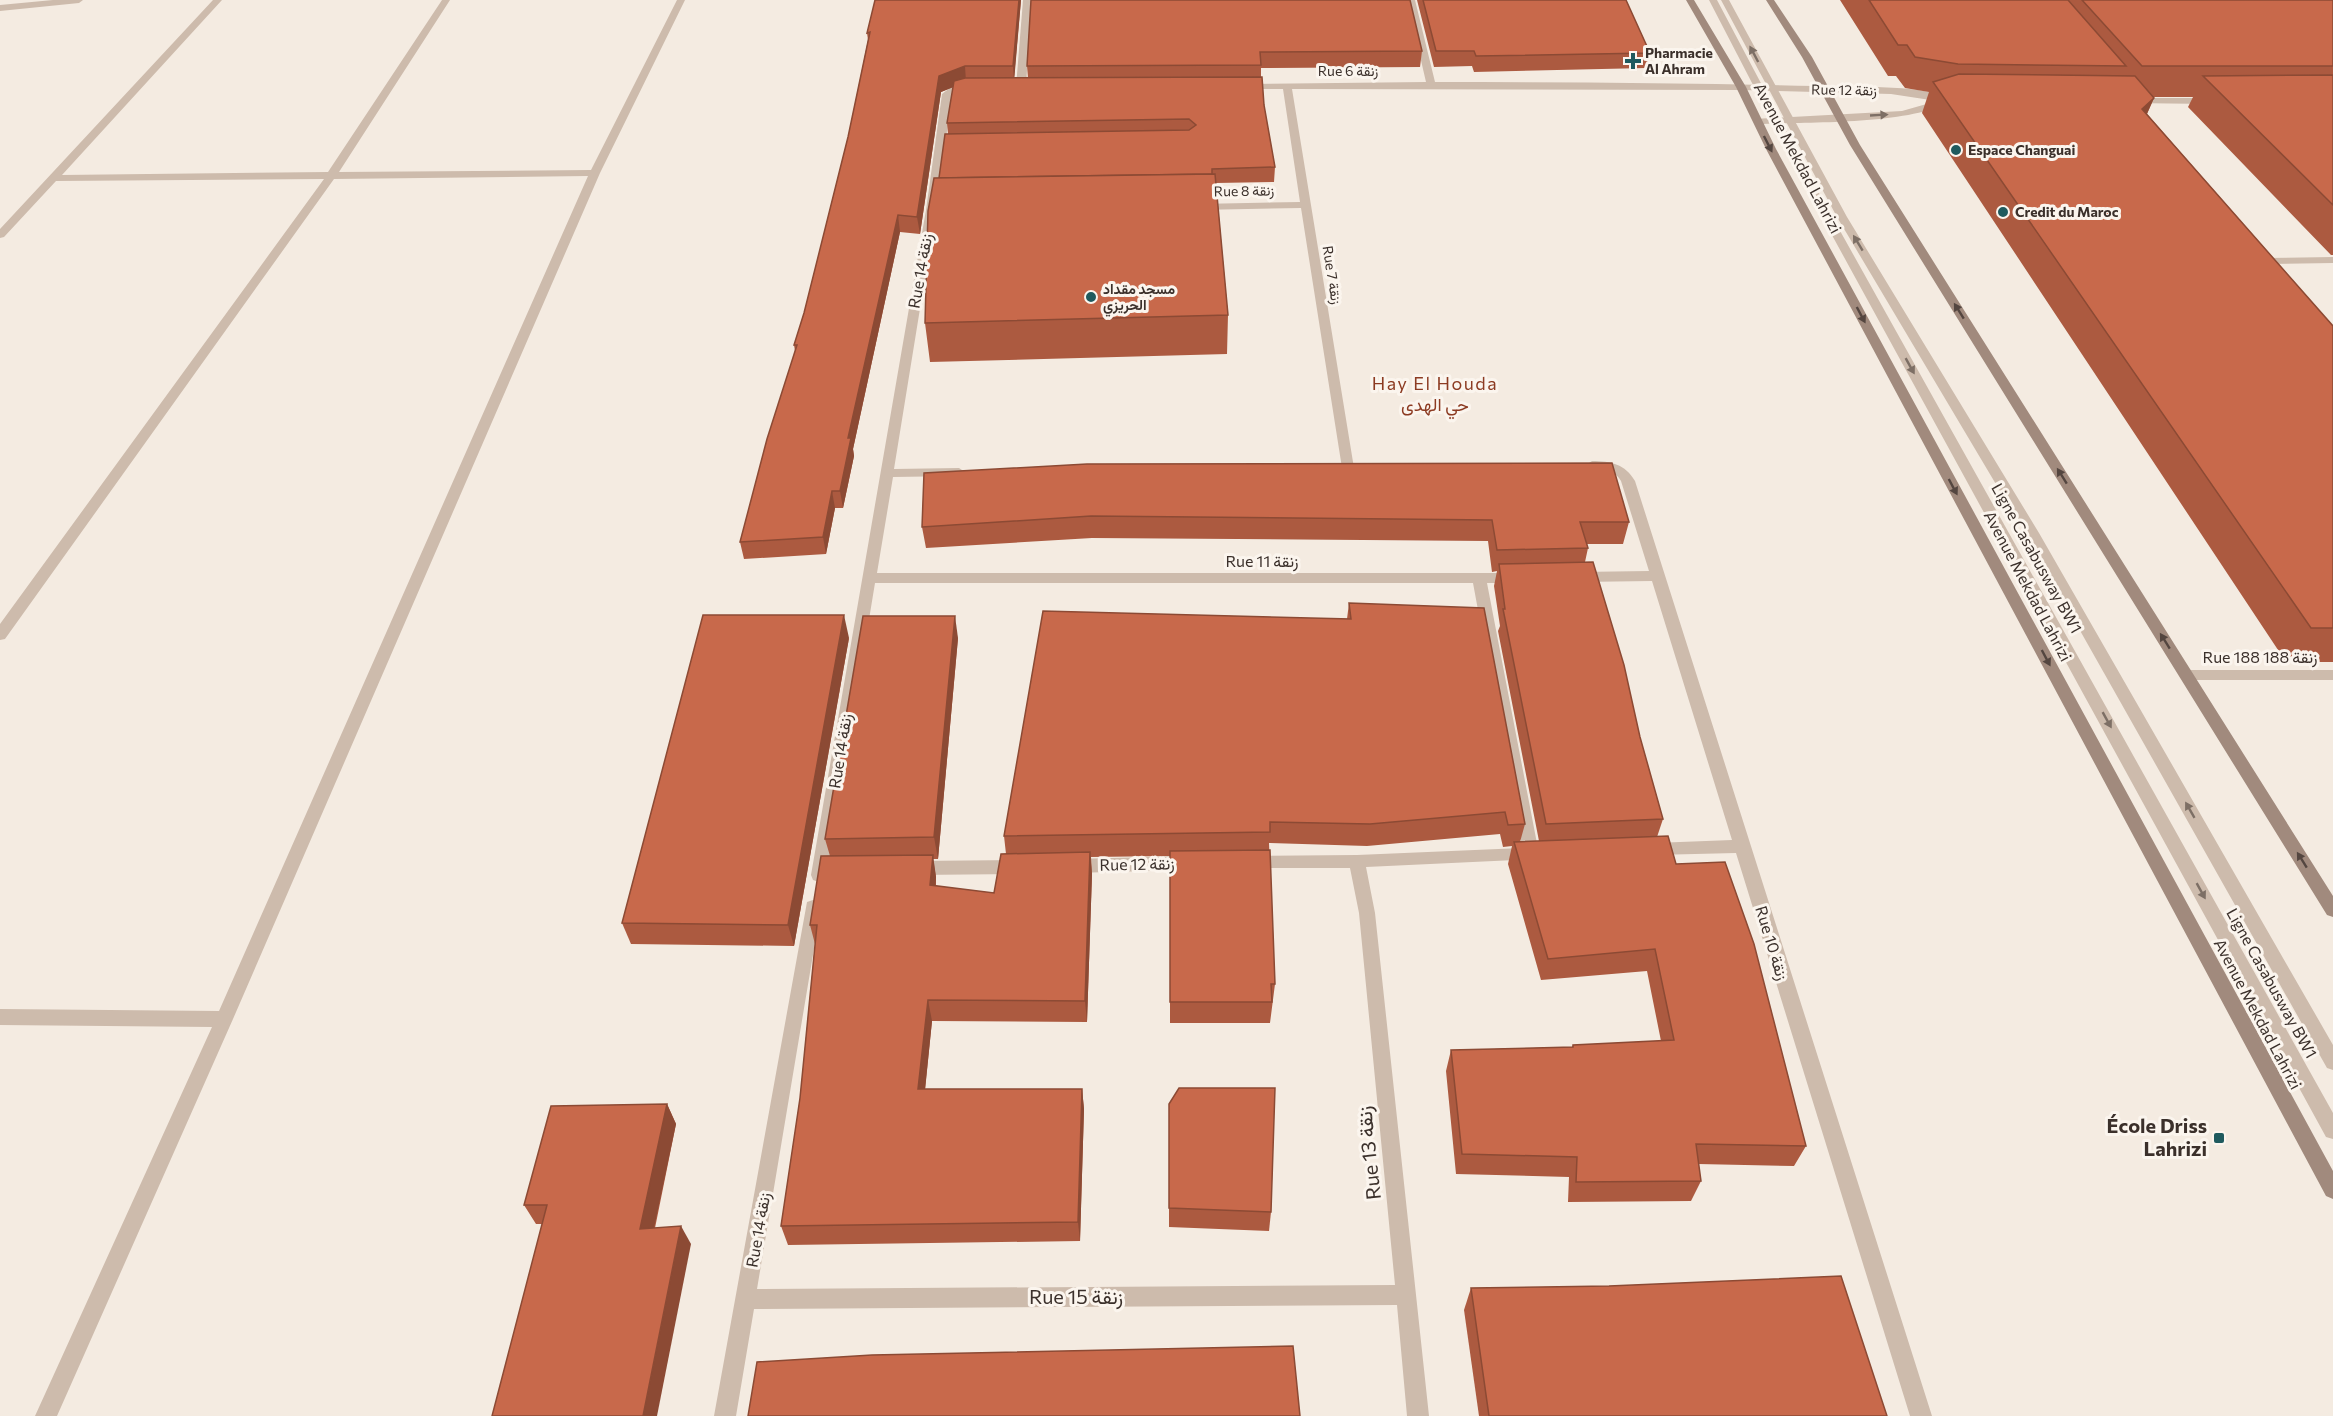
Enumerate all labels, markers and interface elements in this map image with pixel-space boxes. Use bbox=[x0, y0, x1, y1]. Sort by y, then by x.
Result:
place label: Pharmacie Al Ahram bbox=[1645, 44, 1713, 77]
one-way arrow bbox=[1749, 45, 1759, 62]
marker: Pharmacie Al Ahram bbox=[1626, 54, 1640, 68]
street label: Rue 6 زنقة bbox=[1318, 62, 1378, 80]
street label: Avenue Mekdad Lahrizi bbox=[1751, 79, 1846, 236]
street label: Rue 12 زنقة bbox=[1811, 80, 1877, 100]
one-way arrow bbox=[1869, 111, 1888, 120]
one-way arrow bbox=[1764, 135, 1773, 152]
place label: Espace Changuai bbox=[1968, 141, 2075, 158]
marker: Espace Changuai bbox=[1949, 143, 1963, 157]
street label: Rue 8 زنقة bbox=[1214, 181, 1275, 201]
place label: Credit du Maroc bbox=[2015, 203, 2119, 220]
marker: Credit du Maroc bbox=[1996, 205, 2010, 219]
street label: Rue 14 زنقة bbox=[904, 232, 937, 310]
one-way arrow bbox=[1853, 234, 1863, 251]
street label: Rue 7 زنقة bbox=[1318, 244, 1346, 306]
place label: مسجد مقداد الحريزي bbox=[1103, 280, 1175, 317]
marker: مسجد مقداد الحريزي bbox=[1084, 290, 1098, 304]
one-way arrow bbox=[1953, 303, 1964, 319]
one-way arrow bbox=[1856, 307, 1866, 324]
one-way arrow bbox=[1905, 358, 1915, 375]
district label: Hay El Houda حي الهدى bbox=[1372, 372, 1498, 420]
one-way arrow bbox=[2056, 468, 2067, 484]
one-way arrow bbox=[1948, 479, 1958, 496]
street label: Ligne Casabusway BW1 bbox=[1988, 479, 2087, 636]
street label: Avenue Mekdad Lahrizi bbox=[1981, 507, 2076, 664]
street label: Rue 11 زنقة bbox=[1225, 551, 1299, 572]
one-way arrow bbox=[2160, 633, 2171, 650]
street label: Rue 188 زنقة 188 bbox=[2203, 647, 2317, 668]
one-way arrow bbox=[2041, 650, 2051, 667]
street label: Rue 14 زنقة bbox=[824, 712, 857, 790]
one-way arrow bbox=[2102, 712, 2112, 729]
one-way arrow bbox=[2185, 801, 2195, 818]
one-way arrow bbox=[2297, 852, 2308, 868]
street label: Rue 12 زنقة bbox=[1099, 853, 1175, 876]
one-way arrow bbox=[2196, 882, 2206, 899]
street label: Rue 10 زنقة bbox=[1750, 903, 1793, 983]
street label: Ligne Casabusway BW1 bbox=[2223, 904, 2322, 1061]
street label: Avenue Mekdad Lahrizi bbox=[2211, 935, 2306, 1092]
street label: Rue 13 زنقة bbox=[1351, 1105, 1387, 1201]
place label: École Driss Lahrizi bbox=[2107, 1113, 2207, 1160]
marker: École Driss Lahrizi bbox=[2212, 1131, 2226, 1145]
street label: Rue 14 زنقة bbox=[742, 1191, 775, 1269]
street label: Rue 15 زنقة bbox=[1029, 1284, 1123, 1310]

